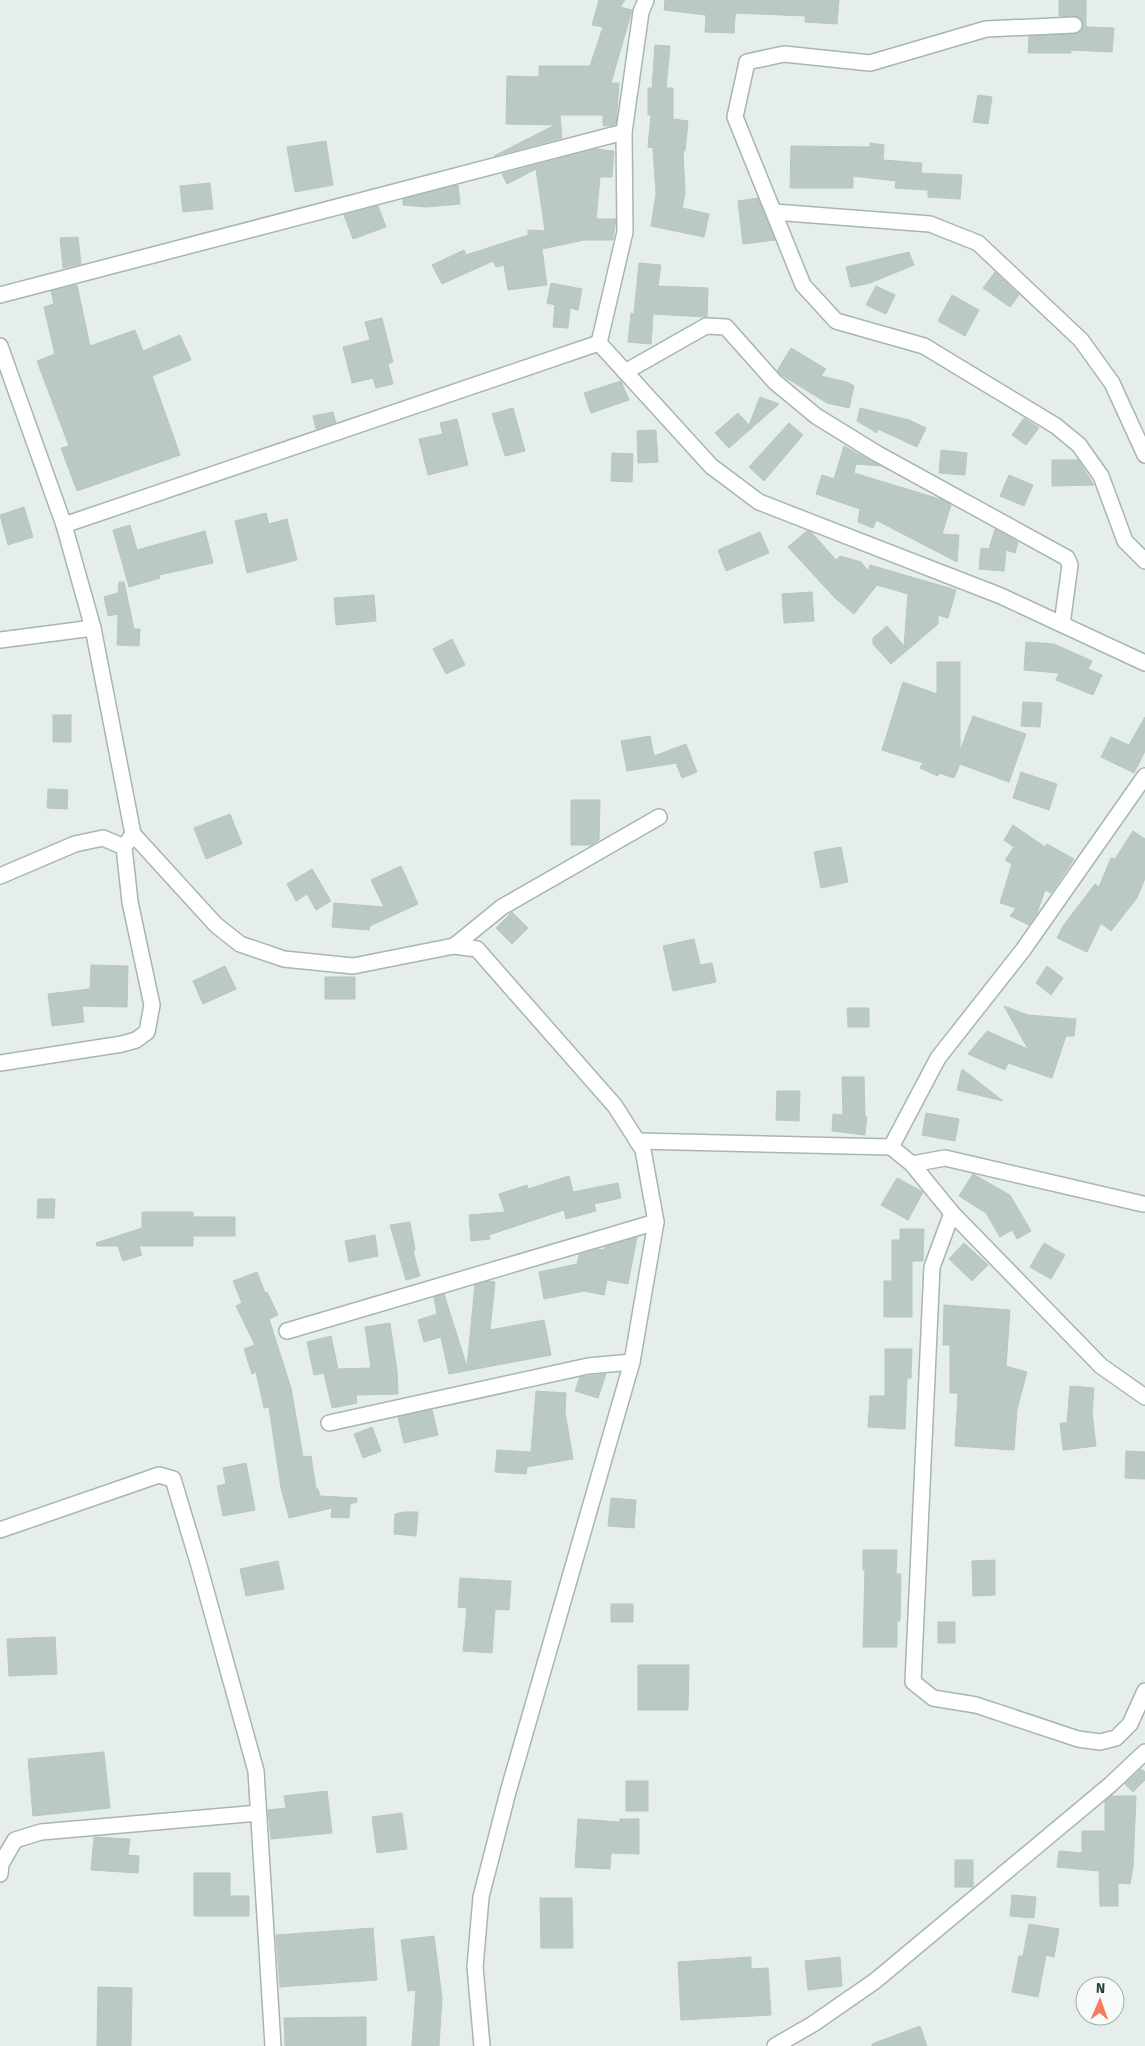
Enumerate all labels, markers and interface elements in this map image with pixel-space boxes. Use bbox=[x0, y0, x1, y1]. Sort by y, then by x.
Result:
north arrow bbox=[1075, 1976, 1125, 2026]
text: N bbox=[1095, 1980, 1105, 1997]

